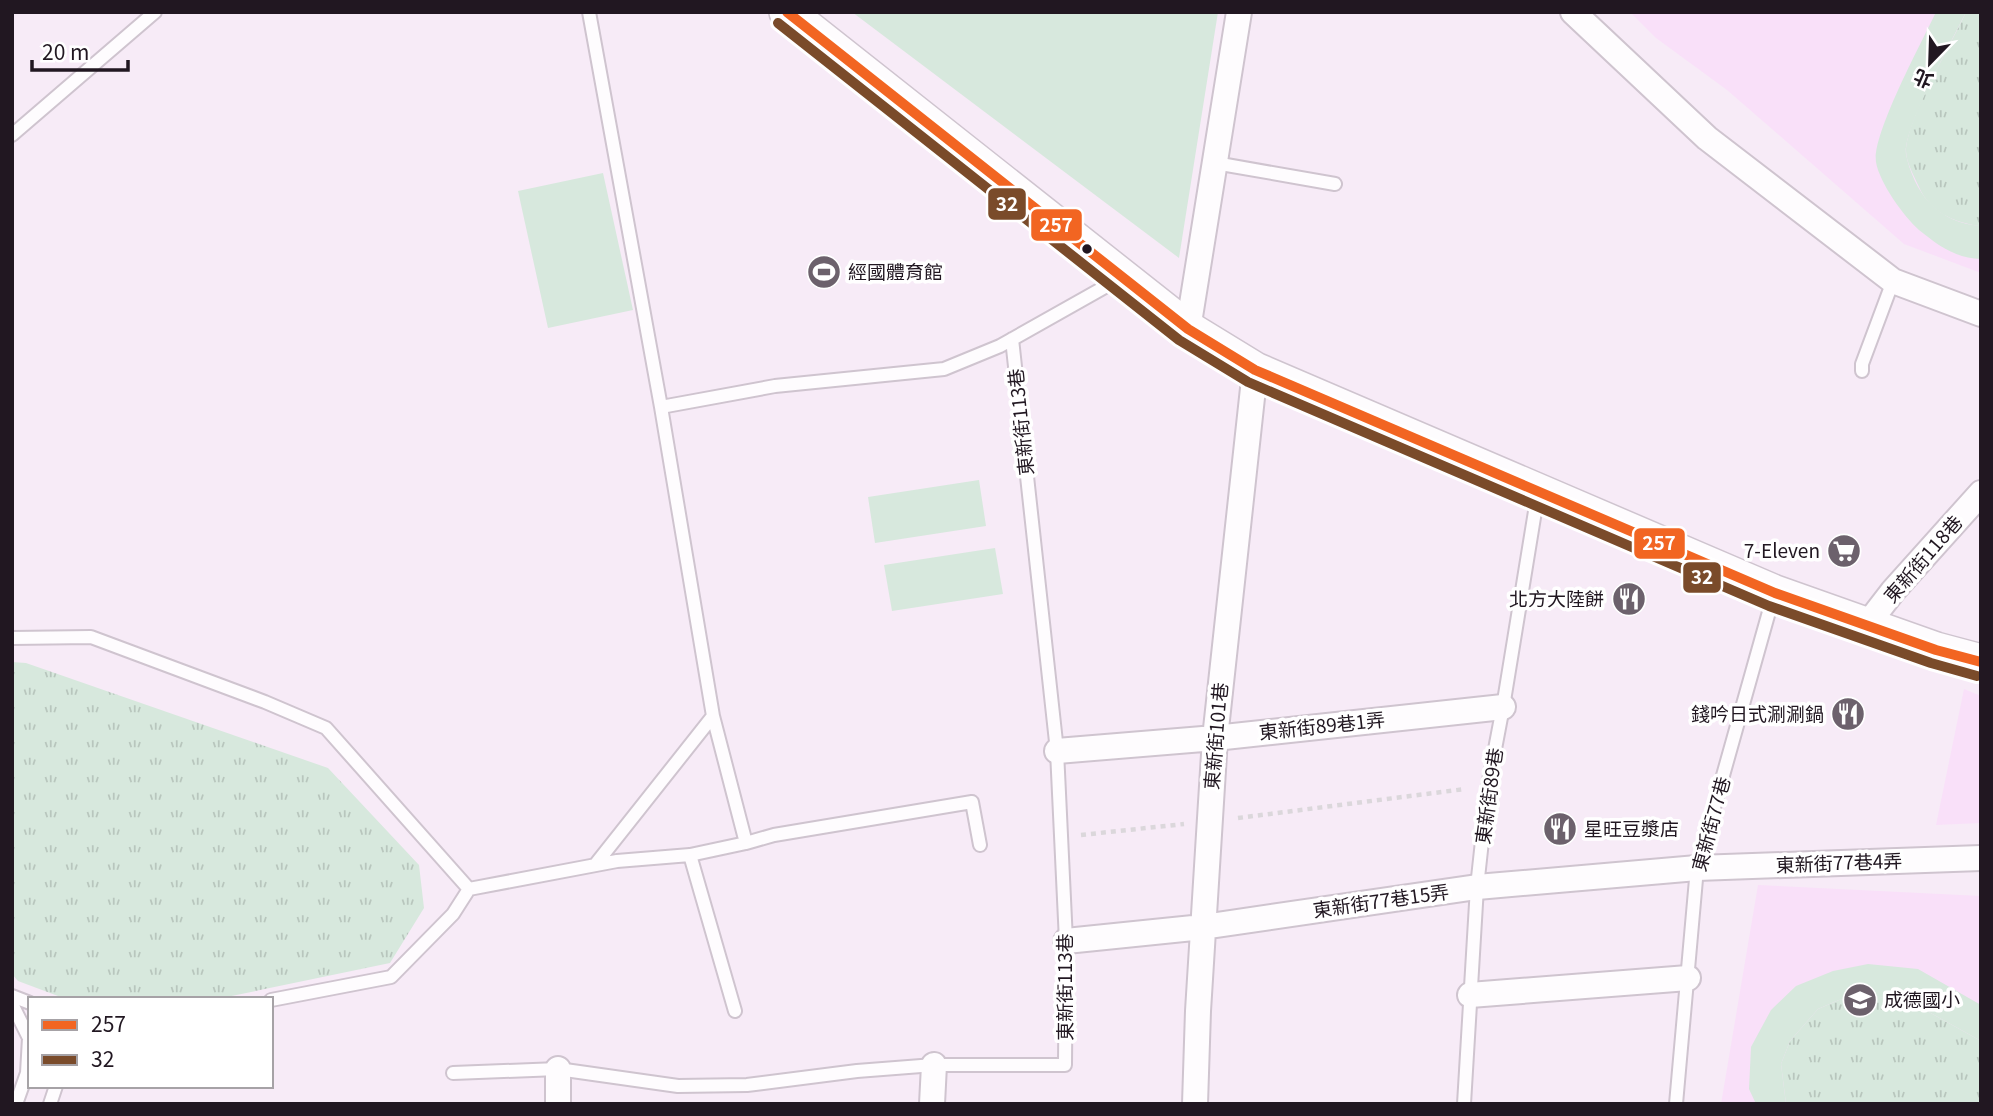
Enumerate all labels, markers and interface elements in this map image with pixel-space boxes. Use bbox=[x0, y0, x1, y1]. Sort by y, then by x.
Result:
scale bar bbox=[32, 28, 128, 72]
north arrow bbox=[1895, 28, 1965, 98]
text: 20 m bbox=[42, 36, 89, 66]
text: 北 bbox=[1909, 64, 1937, 96]
line badge: 32 bbox=[987, 187, 1027, 221]
text: 32 bbox=[996, 189, 1018, 216]
line badge: 257 bbox=[1030, 208, 1083, 242]
text: 257 bbox=[1039, 210, 1073, 237]
unlabelled marker bbox=[1080, 242, 1094, 256]
sports icon: 經國體育館 bbox=[805, 253, 843, 291]
place label: 經國體育館 bbox=[848, 257, 943, 284]
street label: 東新街113巷 bbox=[1000, 367, 1039, 477]
street label: 東新街118巷 bbox=[1876, 509, 1967, 607]
line badge: 257 bbox=[1633, 527, 1686, 560]
text: 257 bbox=[1642, 528, 1676, 555]
supermarket icon: 7-Eleven bbox=[1825, 532, 1863, 570]
place label: 7-Eleven bbox=[1744, 536, 1820, 563]
line badge: 32 bbox=[1682, 561, 1722, 594]
text: 32 bbox=[1691, 562, 1713, 589]
restaurant icon: 北方大陸餅 bbox=[1610, 580, 1648, 618]
place label: 北方大陸餅 bbox=[1509, 584, 1604, 611]
street label: 東新街101巷 bbox=[1196, 681, 1233, 791]
restaurant icon: 錢吟日式涮涮鍋 bbox=[1829, 695, 1867, 733]
place label: 錢吟日式涮涮鍋 bbox=[1691, 699, 1824, 726]
street label: 東新街89巷1弄 bbox=[1257, 704, 1386, 745]
street label: 東新街89巷 bbox=[1467, 746, 1508, 846]
street label: 東新街77巷 bbox=[1684, 773, 1735, 874]
restaurant icon: 星旺豆漿店 bbox=[1541, 810, 1579, 848]
place label: 星旺豆漿店 bbox=[1584, 814, 1679, 841]
street label: 東新街77巷4弄 bbox=[1775, 846, 1903, 877]
street label: 東新街77巷15弄 bbox=[1311, 877, 1451, 922]
street label: 東新街113巷 bbox=[1050, 933, 1077, 1041]
school or university icon: 成德國小 bbox=[1841, 981, 1879, 1019]
place label: 成德國小 bbox=[1884, 985, 1960, 1012]
legend bbox=[28, 997, 273, 1088]
text: 257 bbox=[91, 1008, 126, 1038]
text: 32 bbox=[91, 1043, 114, 1073]

